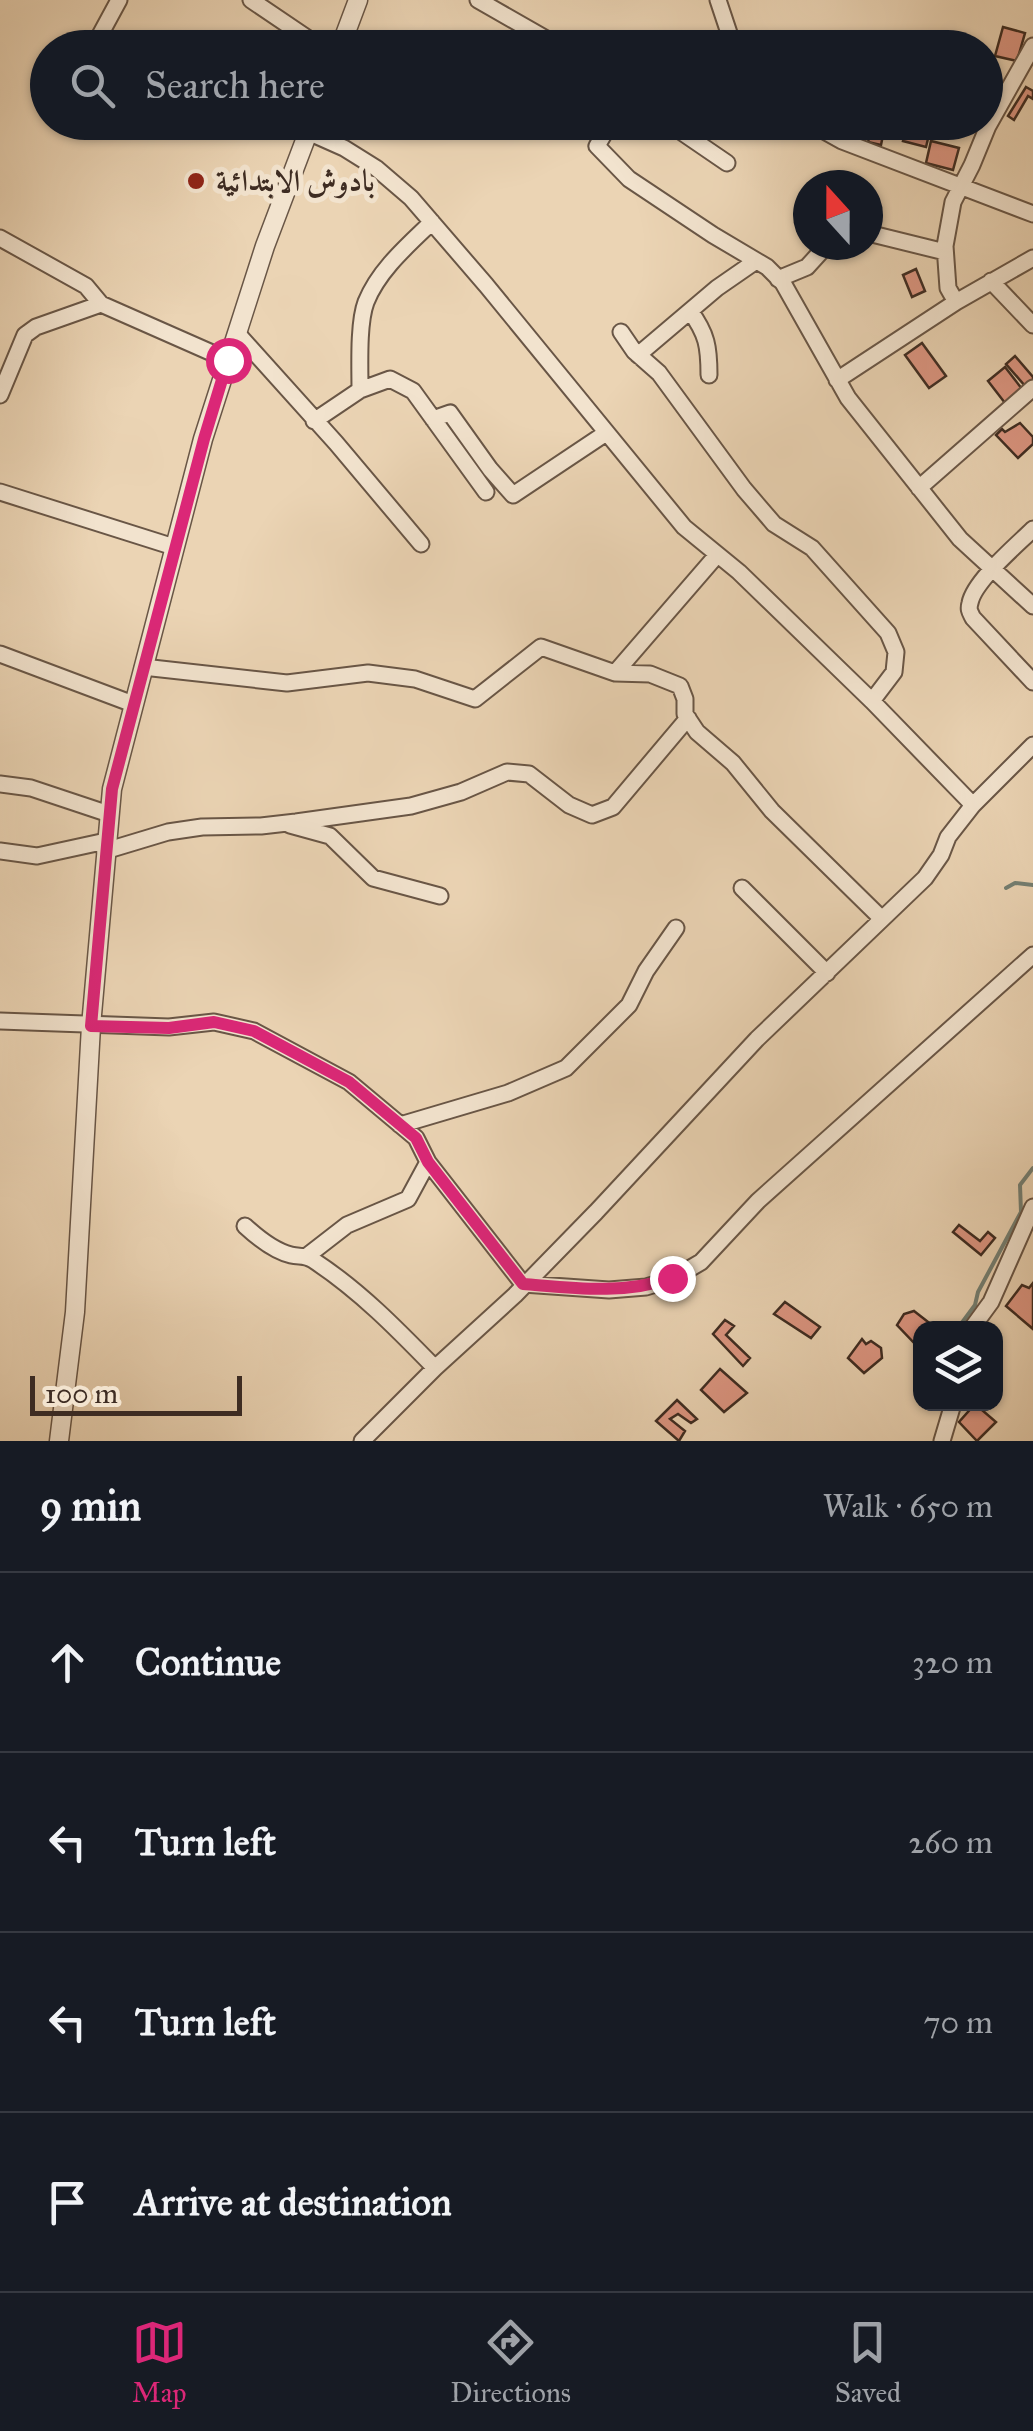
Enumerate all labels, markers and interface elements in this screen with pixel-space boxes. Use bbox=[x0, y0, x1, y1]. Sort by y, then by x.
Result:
search box bbox=[30, 30, 1003, 140]
icon: search bbox=[65, 58, 120, 113]
text: Search here bbox=[145, 62, 325, 108]
place label: بادوش الابتدائية bbox=[216, 163, 375, 199]
marker: بادوش الابتدائية bbox=[185, 170, 207, 192]
north arrow bbox=[793, 170, 883, 260]
route start bbox=[206, 338, 252, 384]
route end bbox=[650, 1256, 696, 1302]
map controls bbox=[913, 1321, 1003, 1411]
button: layers bbox=[913, 1321, 1003, 1411]
scale bar bbox=[30, 1371, 242, 1416]
text: 100 m bbox=[45, 1376, 118, 1411]
text: 9 min bbox=[40, 1480, 141, 1532]
text: Walk · 650 m bbox=[823, 1487, 993, 1526]
icon: ahead bbox=[40, 1635, 95, 1690]
text: Continue bbox=[135, 1639, 281, 1685]
text: 320 m bbox=[912, 1643, 993, 1682]
icon: left bbox=[40, 1815, 95, 1870]
text: Turn left bbox=[135, 1819, 276, 1865]
text: 260 m bbox=[908, 1823, 993, 1862]
icon: left bbox=[40, 1995, 95, 2050]
text: Turn left bbox=[135, 1999, 276, 2045]
text: 70 m bbox=[924, 2003, 993, 2042]
icon: arrive bbox=[40, 2175, 95, 2230]
text: Arrive at destination bbox=[135, 2179, 452, 2225]
tab: Map bbox=[132, 2315, 187, 2410]
tab: Directions bbox=[450, 2315, 571, 2410]
tab: Saved bbox=[835, 2315, 901, 2410]

